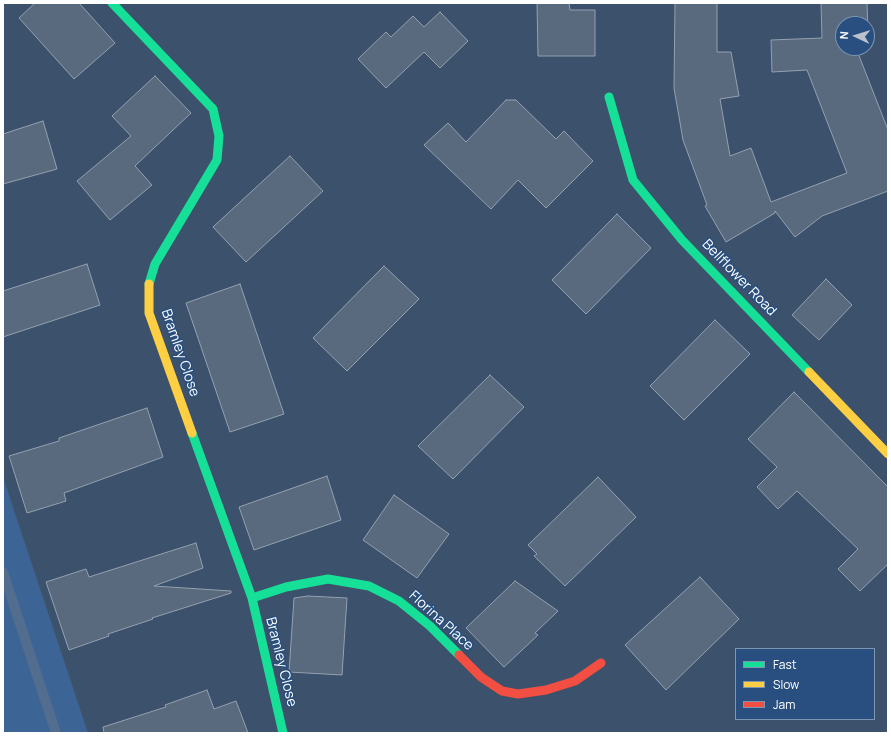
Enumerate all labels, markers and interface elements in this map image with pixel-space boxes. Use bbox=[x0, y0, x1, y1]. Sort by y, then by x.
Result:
north arrow bbox=[835, 16, 875, 56]
text: N bbox=[836, 31, 851, 40]
street label: Bellflower Road bbox=[698, 236, 780, 320]
street label: Bramley Close bbox=[157, 307, 203, 399]
street label: Florina Place bbox=[405, 588, 477, 654]
street label: Bramley Close bbox=[262, 616, 300, 708]
legend bbox=[735, 648, 875, 720]
text: Fast bbox=[773, 656, 797, 673]
text: Slow bbox=[773, 676, 799, 693]
text: Jam bbox=[773, 696, 795, 713]

